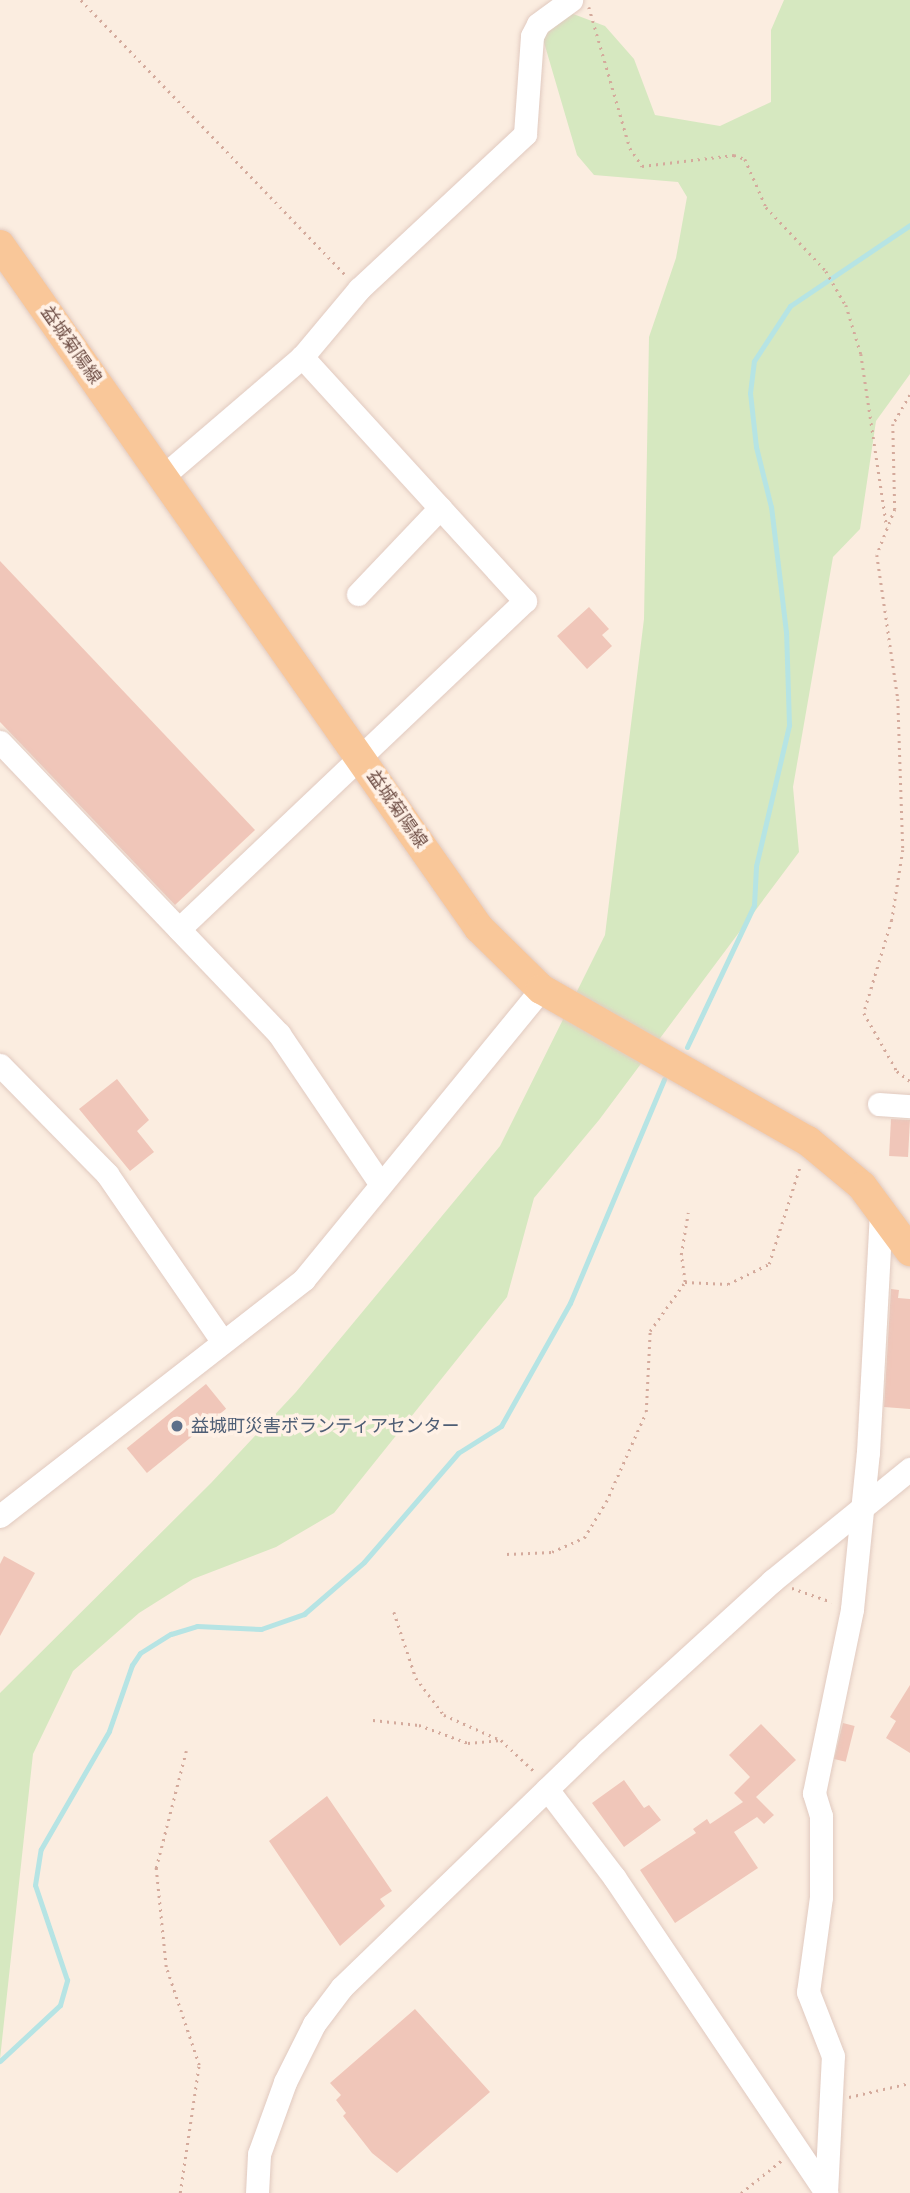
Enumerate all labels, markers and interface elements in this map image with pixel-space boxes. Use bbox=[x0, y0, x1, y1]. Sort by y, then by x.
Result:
street label: 益城菊陽線 bbox=[36, 302, 106, 388]
street label: 益城菊陽線 bbox=[362, 766, 432, 852]
place label: 益城町災害ボランティアセンター bbox=[191, 1415, 461, 1437]
marker: 益城町災害ボランティアセンター bbox=[169, 1418, 185, 1434]

